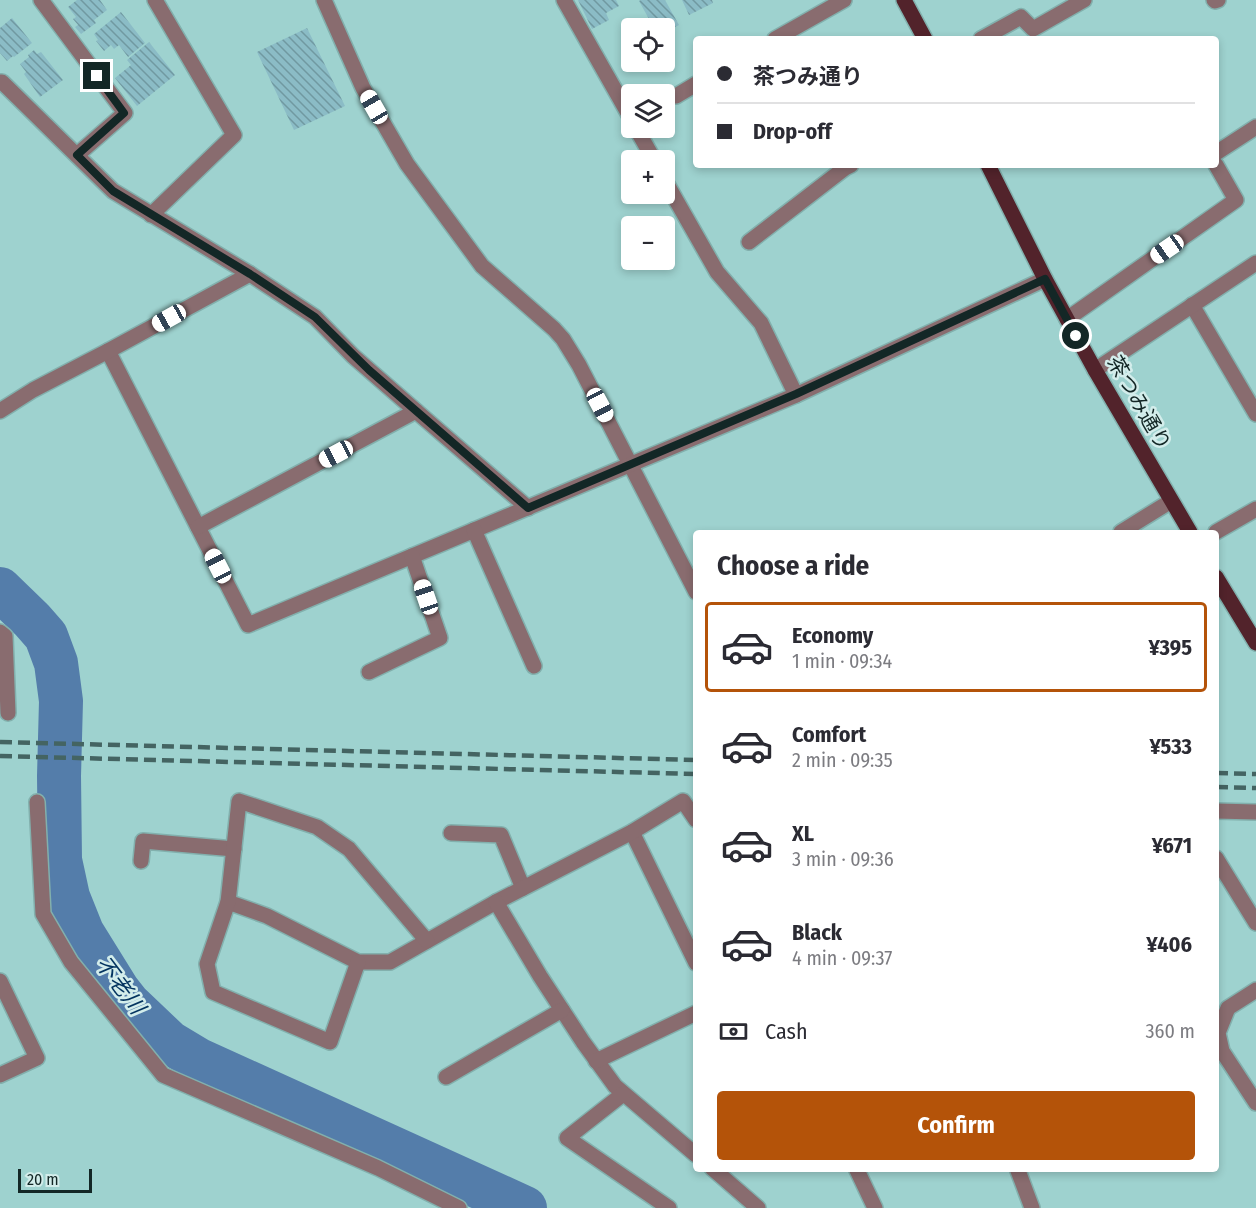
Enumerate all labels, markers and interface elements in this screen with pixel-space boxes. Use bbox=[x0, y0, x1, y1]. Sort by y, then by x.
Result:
map controls bbox=[621, 18, 675, 270]
button: locate bbox=[621, 18, 675, 72]
route end bbox=[83, 62, 110, 89]
text: 茶つみ通り bbox=[753, 63, 863, 90]
button: layers bbox=[621, 84, 675, 138]
car bbox=[357, 87, 391, 127]
text: Drop-off bbox=[753, 118, 832, 145]
button: + bbox=[621, 150, 675, 204]
button: − bbox=[621, 216, 675, 270]
car bbox=[1147, 231, 1187, 267]
car bbox=[149, 301, 189, 335]
route start bbox=[1062, 322, 1089, 349]
street label: 茶つみ通り bbox=[1101, 351, 1177, 455]
car bbox=[584, 385, 616, 425]
car bbox=[316, 438, 356, 470]
car bbox=[202, 546, 234, 586]
text: Choose a ride bbox=[717, 550, 869, 582]
car bbox=[412, 577, 440, 617]
icon: car bbox=[720, 620, 774, 674]
text: Economy bbox=[792, 622, 873, 649]
text: ¥395 bbox=[1148, 634, 1192, 661]
text: 1 min · 09:34 bbox=[792, 649, 892, 673]
icon: car bbox=[720, 719, 774, 773]
text: Comfort bbox=[792, 721, 866, 748]
text: ¥533 bbox=[1149, 733, 1192, 760]
text: 2 min · 09:35 bbox=[792, 748, 893, 772]
icon: car bbox=[720, 818, 774, 872]
text: XL bbox=[792, 820, 814, 847]
text: ¥671 bbox=[1152, 832, 1192, 859]
text: 3 min · 09:36 bbox=[792, 847, 894, 871]
icon: car bbox=[720, 917, 774, 971]
text: Black bbox=[792, 919, 842, 946]
text: ¥406 bbox=[1146, 931, 1192, 958]
text: 4 min · 09:37 bbox=[792, 946, 892, 970]
water label: 不老川 bbox=[89, 951, 152, 1021]
icon: cash bbox=[717, 1015, 750, 1048]
text: Cash bbox=[765, 1018, 808, 1045]
text: 360 m bbox=[1146, 1019, 1195, 1043]
button: Confirm bbox=[717, 1091, 1195, 1160]
scale bar bbox=[18, 1166, 92, 1194]
text: 20 m bbox=[27, 1170, 58, 1189]

